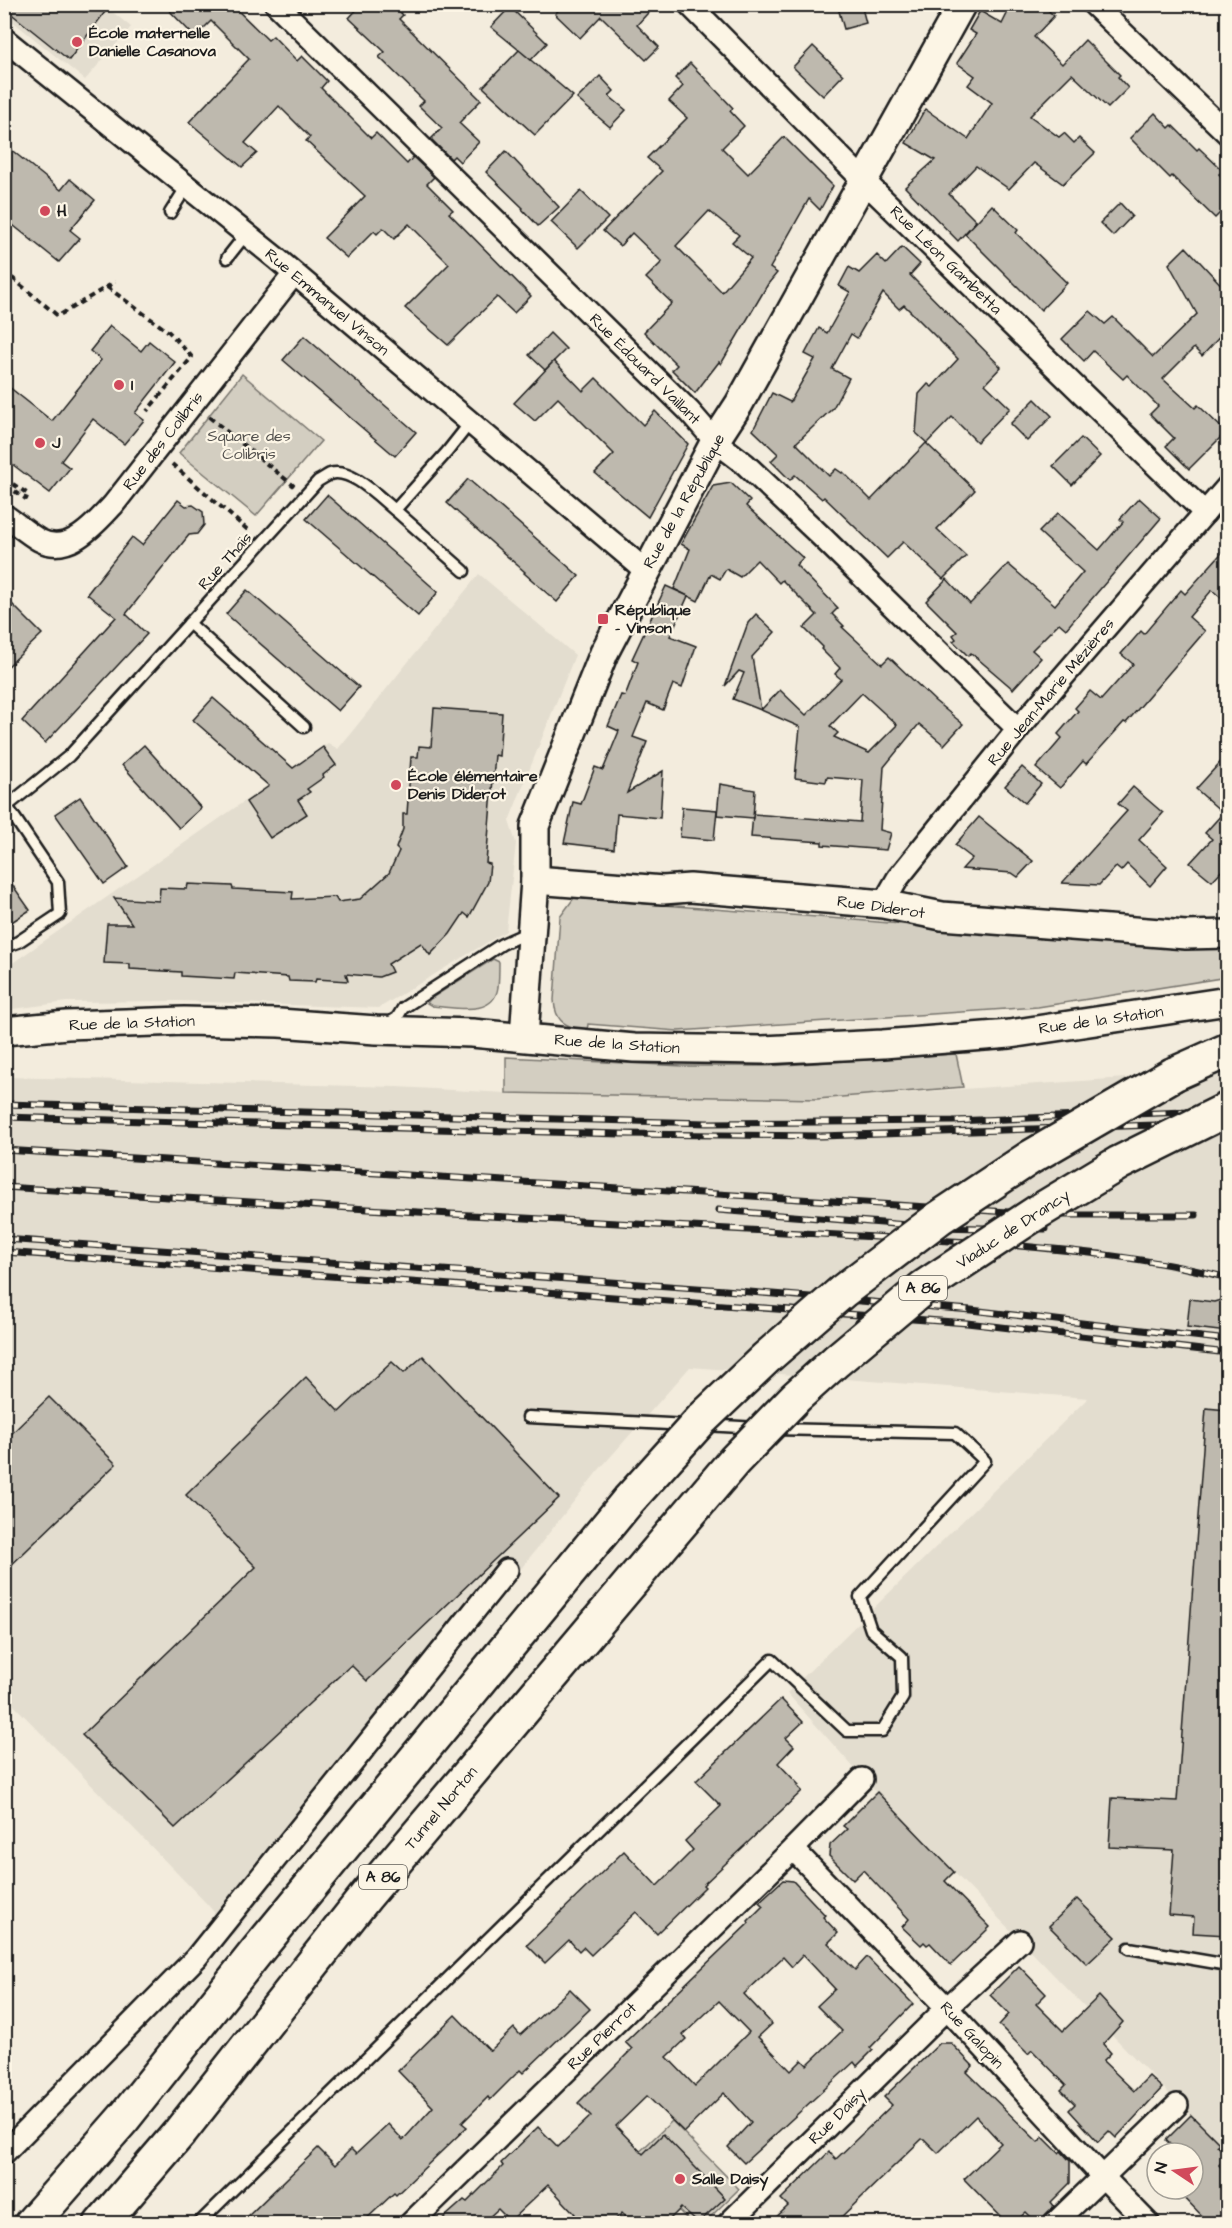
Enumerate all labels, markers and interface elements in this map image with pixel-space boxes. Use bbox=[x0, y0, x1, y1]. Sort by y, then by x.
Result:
place label: École maternelle Danielle Casanova bbox=[89, 22, 217, 62]
marker: École maternelle Danielle Casanova bbox=[70, 35, 84, 49]
place label: H bbox=[57, 200, 67, 222]
street label: Rue Léon Gambetta bbox=[885, 201, 1007, 319]
marker: H bbox=[38, 204, 52, 218]
street label: Rue Emmanuel Vinson bbox=[260, 243, 394, 361]
street label: Rue Édouard Vaillant bbox=[584, 308, 706, 430]
place label: I bbox=[131, 374, 133, 396]
marker: I bbox=[112, 378, 126, 392]
street label: Rue des Colibris bbox=[118, 387, 208, 495]
park label: Square des Colibris bbox=[207, 425, 291, 465]
street label: Rue de la République bbox=[638, 429, 730, 572]
place label: J bbox=[51, 432, 61, 454]
marker: J bbox=[33, 436, 47, 450]
street label: Rue Thaïs bbox=[193, 527, 257, 595]
place label: République - Vinson bbox=[615, 599, 691, 639]
marker: République - Vinson bbox=[596, 612, 610, 626]
street label: Rue Jean-Marie Mézières bbox=[982, 613, 1120, 771]
place label: École élémentaire Denis Diderot bbox=[408, 765, 538, 805]
marker: École élémentaire Denis Diderot bbox=[389, 778, 403, 792]
street label: Rue Diderot bbox=[836, 890, 927, 924]
street label: Rue de la Station bbox=[1037, 1000, 1165, 1040]
street label: Rue de la Station bbox=[69, 1010, 195, 1036]
street label: Rue de la Station bbox=[554, 1029, 680, 1059]
street label: Viaduc de Drancy bbox=[952, 1184, 1075, 1275]
road number: A 86 bbox=[899, 1276, 947, 1300]
street label: Tunnel Norton bbox=[399, 1761, 483, 1855]
road number: A 86 bbox=[359, 1865, 407, 1889]
street label: Rue Pierrot bbox=[562, 1997, 642, 2075]
street label: Rue Galopin bbox=[935, 1997, 1009, 2073]
street label: Rue Daisy bbox=[804, 2082, 871, 2150]
north arrow bbox=[1145, 2141, 1205, 2201]
text: N bbox=[1150, 2160, 1173, 2175]
place label: Salle Daisy bbox=[691, 2168, 768, 2191]
marker: Salle Daisy bbox=[673, 2172, 687, 2186]

